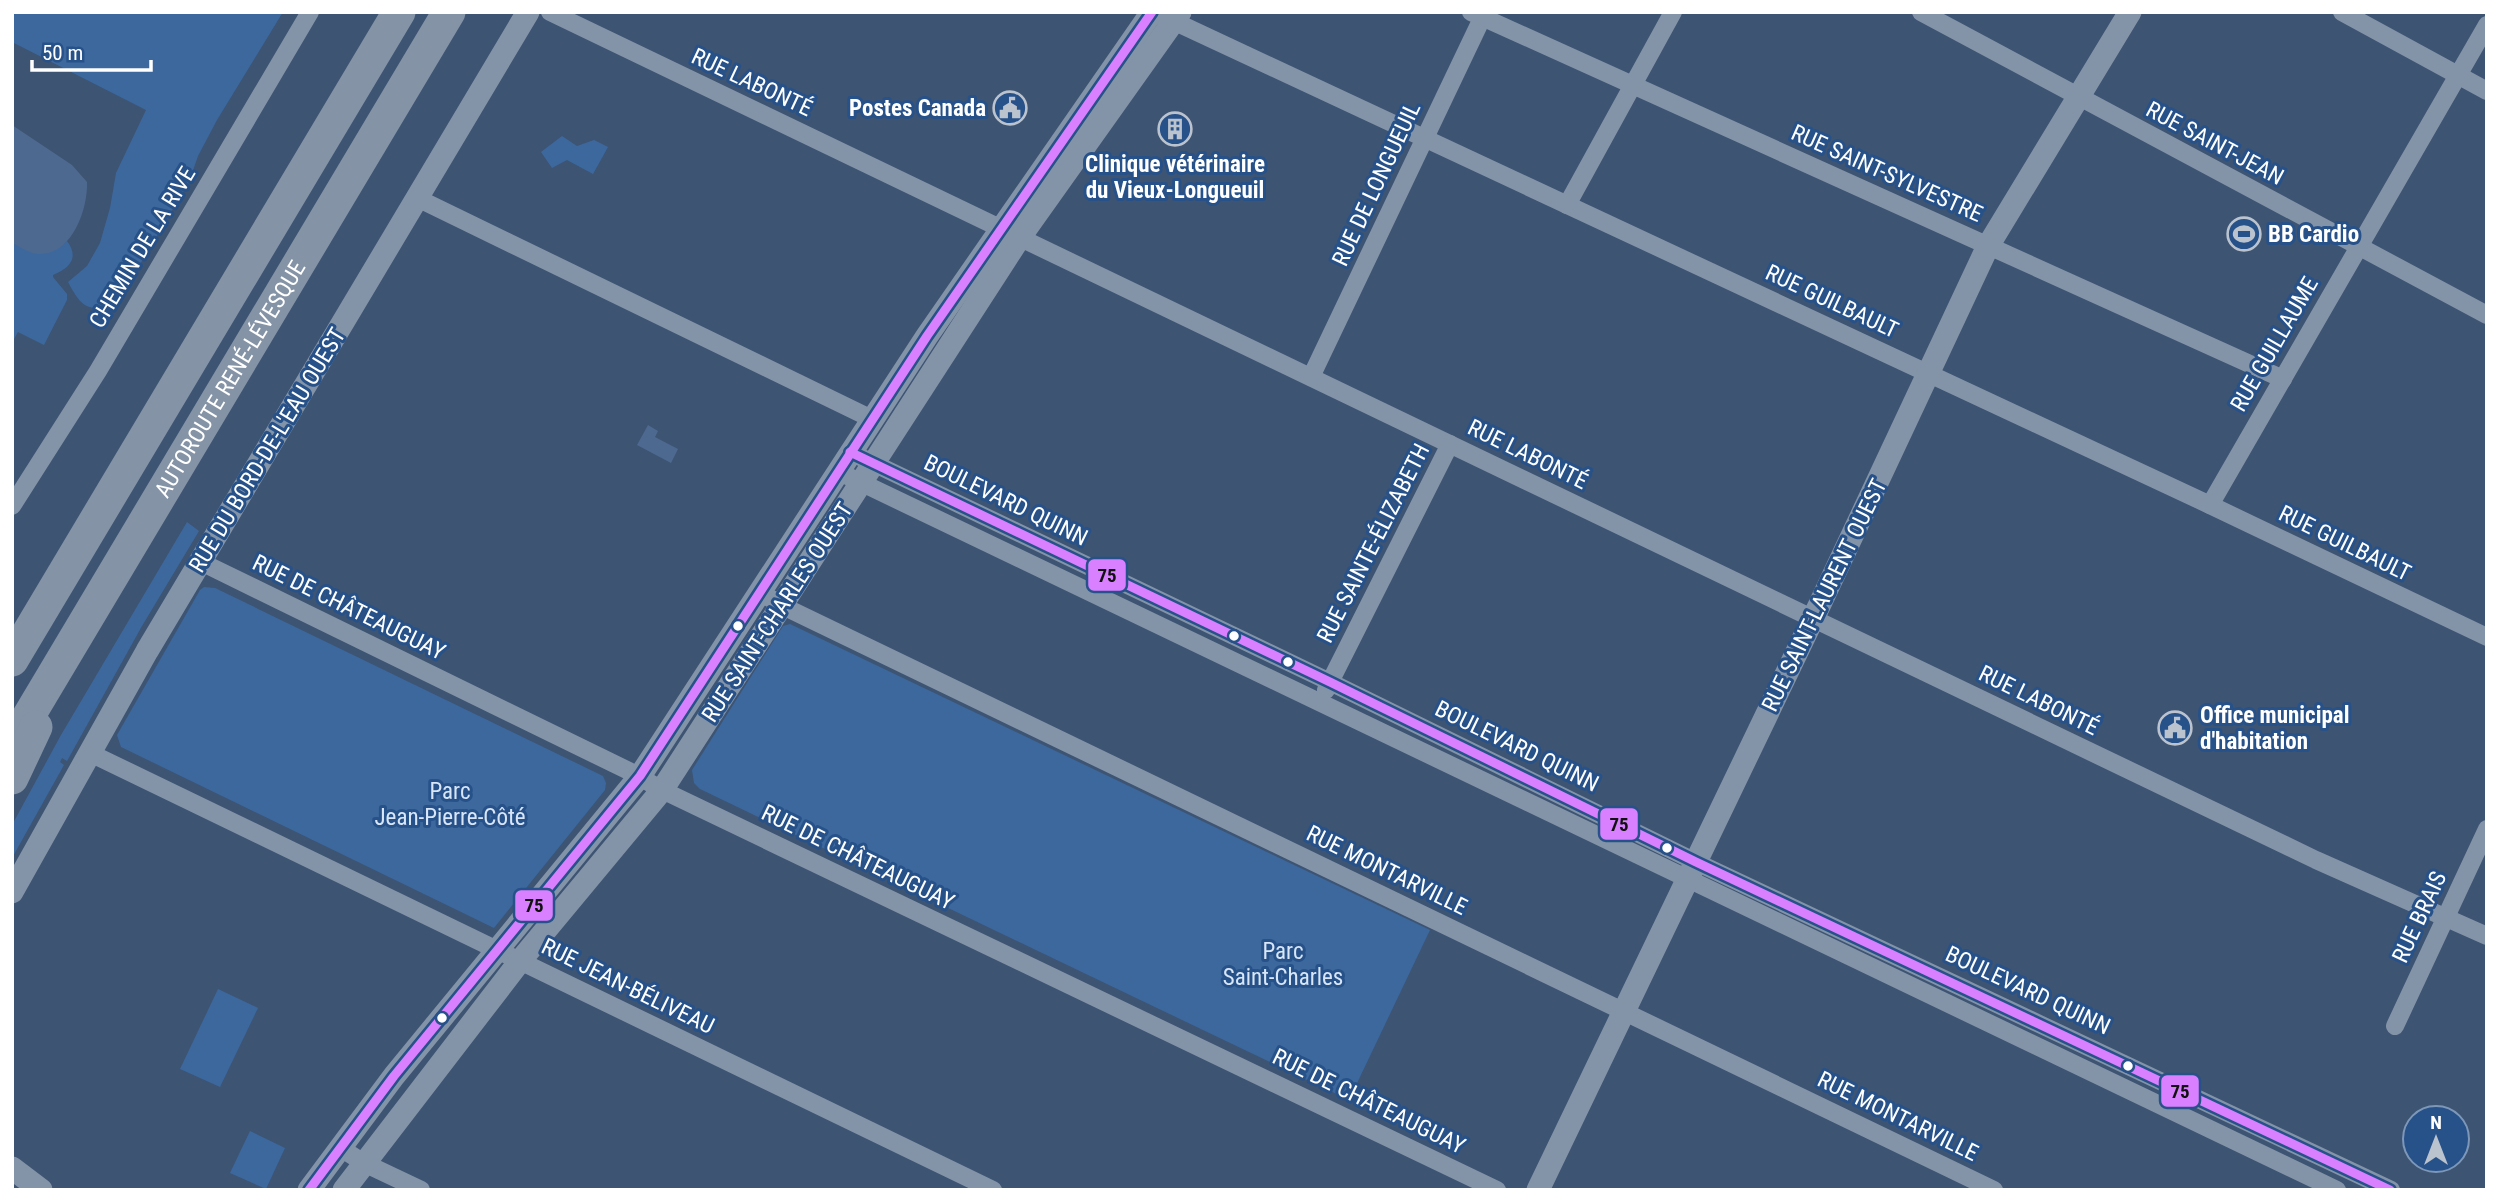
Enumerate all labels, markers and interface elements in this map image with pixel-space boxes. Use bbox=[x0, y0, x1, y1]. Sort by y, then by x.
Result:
scale bar bbox=[32, 28, 150, 72]
text: 50 m bbox=[42, 41, 83, 65]
street label: RUE LABONTÉ bbox=[687, 42, 817, 122]
public building icon: Postes Canada bbox=[991, 89, 1029, 127]
place label: Postes Canada bbox=[849, 95, 986, 122]
street label: RUE SAINT-JEAN bbox=[2141, 96, 2288, 191]
street label: RUE DE LONGUEUIL bbox=[1327, 98, 1426, 270]
building icon: Clinique vétérinaire du Vieux-Longueuil bbox=[1156, 110, 1194, 148]
street label: RUE SAINT-SYLVESTRE bbox=[1787, 119, 1987, 228]
place label: Clinique vétérinaire du Vieux-Longueuil bbox=[1085, 151, 1265, 204]
street label: CHEMIN DE LA RIVE bbox=[84, 162, 201, 333]
sports icon: BB Cardio bbox=[2225, 215, 2263, 253]
place label: BB Cardio bbox=[2268, 221, 2359, 248]
street label: AUTOROUTE RENÉ-LÉVESQUE bbox=[149, 256, 311, 503]
street label: RUE GUILBAULT bbox=[1761, 259, 1902, 344]
street label: RUE GUILLAUME bbox=[2225, 272, 2324, 416]
street label: RUE DU BORD-DE-L'EAU OUEST bbox=[184, 323, 351, 577]
street label: RUE LABONTÉ bbox=[1463, 413, 1593, 495]
street label: RUE SAINTE-ÉLIZABETH bbox=[1311, 439, 1435, 647]
street label: BOULEVARD QUINN bbox=[920, 449, 1092, 552]
street label: RUE SAINT-LAURENT OUEST bbox=[1756, 475, 1893, 716]
street label: RUE SAINT-CHARLES OUEST bbox=[696, 497, 859, 727]
street label: RUE GUILBAULT bbox=[2274, 500, 2415, 587]
street label: RUE DE CHÂTEAUGUAY bbox=[248, 548, 450, 666]
line badge: 75 bbox=[1087, 558, 1127, 592]
text: 75 bbox=[1097, 564, 1117, 587]
unlabelled marker bbox=[731, 619, 745, 633]
unlabelled marker bbox=[1227, 629, 1241, 643]
unlabelled marker bbox=[1281, 655, 1295, 669]
street label: RUE LABONTÉ bbox=[1974, 659, 2104, 741]
street label: BOULEVARD QUINN bbox=[1431, 695, 1603, 798]
place label: Office municipal d'habitation bbox=[2200, 702, 2350, 755]
public building icon: Office municipal d'habitation bbox=[2156, 709, 2194, 747]
park label: Parc Jean-Pierre-Côté bbox=[374, 778, 526, 831]
street label: RUE DE CHÂTEAUGUAY bbox=[757, 798, 959, 916]
line badge: 75 bbox=[1599, 807, 1639, 841]
text: 75 bbox=[1609, 813, 1629, 836]
street label: RUE MONTARVILLE bbox=[1302, 820, 1471, 921]
unlabelled marker bbox=[1660, 841, 1674, 855]
street label: RUE BRAIS bbox=[2387, 867, 2452, 967]
line badge: 75 bbox=[514, 889, 554, 922]
text: 75 bbox=[524, 894, 544, 917]
street label: RUE JEAN-BÉLIVEAU bbox=[537, 932, 719, 1040]
park label: Parc Saint-Charles bbox=[1223, 938, 1343, 991]
street label: BOULEVARD QUINN bbox=[1941, 940, 2114, 1040]
unlabelled marker bbox=[435, 1011, 449, 1025]
street label: RUE DE CHÂTEAUGUAY bbox=[1268, 1042, 1470, 1160]
unlabelled marker bbox=[2121, 1059, 2135, 1073]
street label: RUE MONTARVILLE bbox=[1813, 1066, 1982, 1167]
line badge: 75 bbox=[2160, 1074, 2200, 1108]
text: 75 bbox=[2170, 1080, 2190, 1103]
north arrow bbox=[2401, 1104, 2471, 1174]
text: N bbox=[2430, 1111, 2442, 1134]

